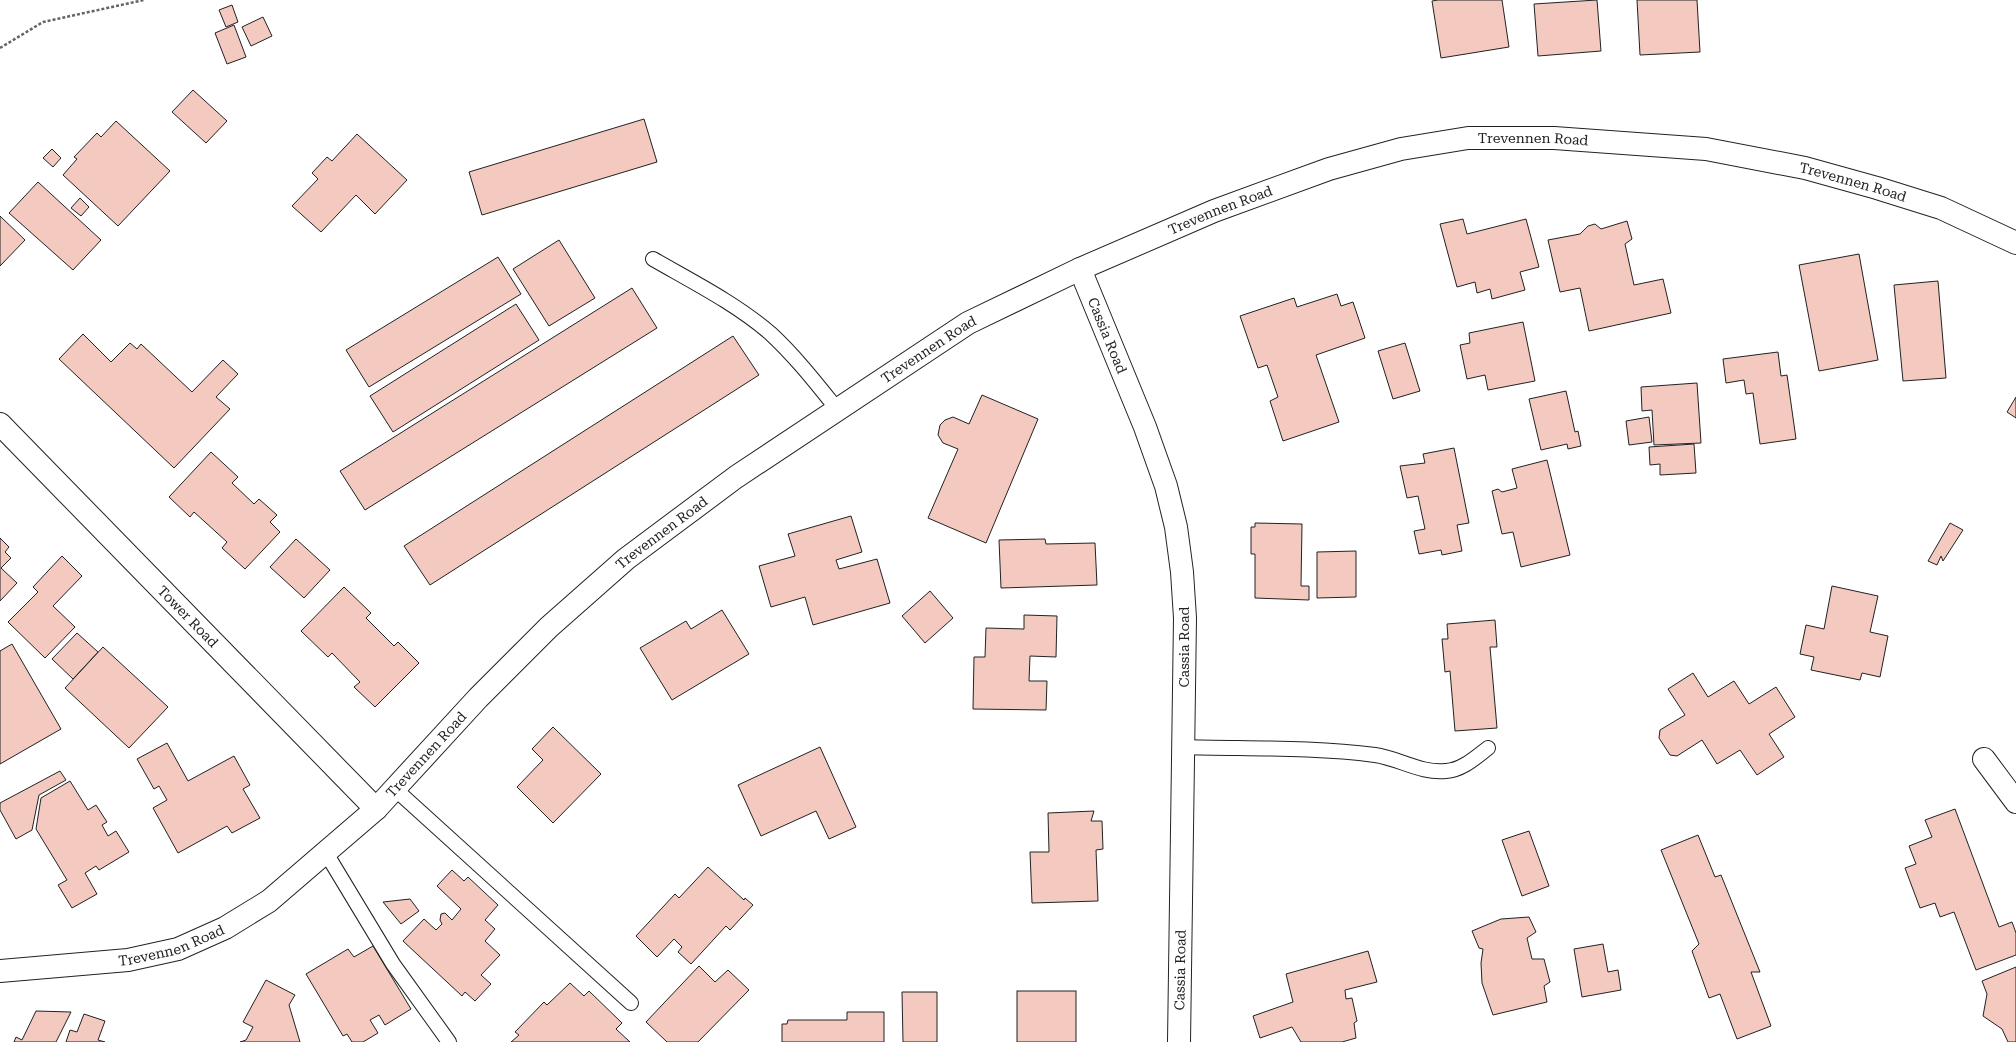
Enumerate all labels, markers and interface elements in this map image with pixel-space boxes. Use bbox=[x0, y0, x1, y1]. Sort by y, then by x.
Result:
street label: Trevennen Road bbox=[1478, 130, 1589, 148]
street label: Trevennen Road bbox=[1798, 159, 1909, 205]
street label: Trevennen Road bbox=[1166, 182, 1275, 238]
street label: Cassia Road bbox=[1085, 295, 1130, 376]
street label: Trevennen Road bbox=[878, 312, 979, 387]
street label: Trevennen Road bbox=[612, 493, 711, 572]
street label: Tower Road bbox=[154, 582, 221, 651]
street label: Cassia Road bbox=[1176, 607, 1192, 687]
street label: Trevennen Road bbox=[383, 708, 469, 801]
street label: Trevennen Road bbox=[118, 921, 227, 969]
street label: Cassia Road bbox=[1171, 929, 1189, 1011]

